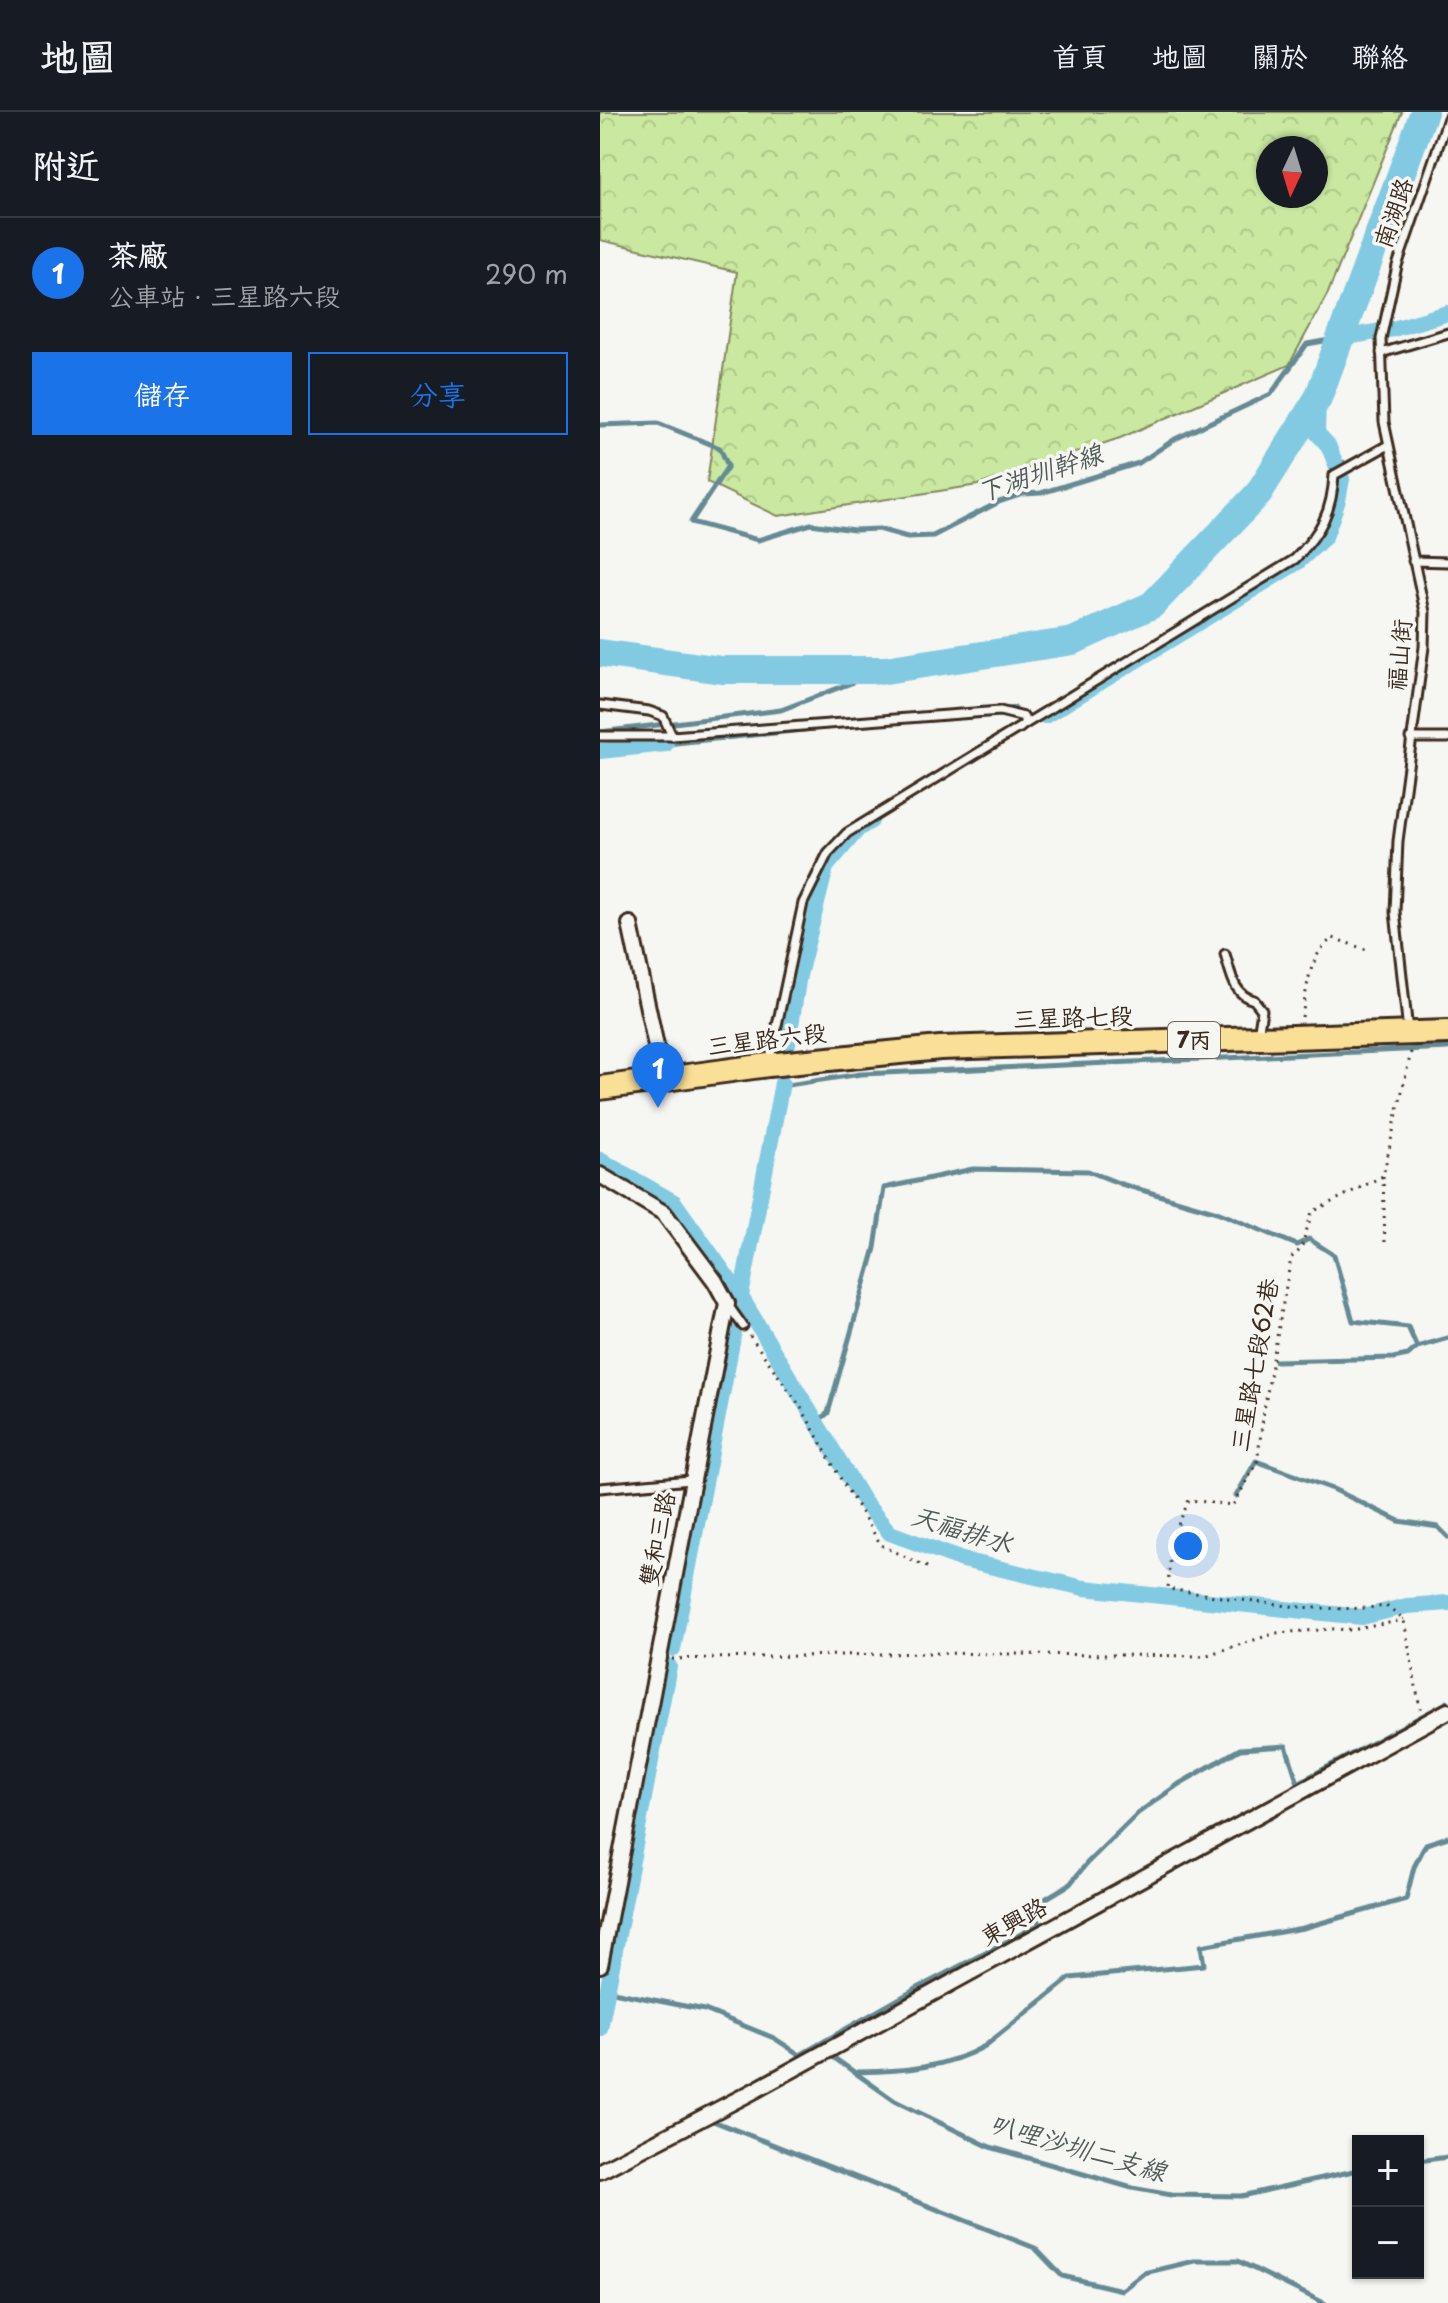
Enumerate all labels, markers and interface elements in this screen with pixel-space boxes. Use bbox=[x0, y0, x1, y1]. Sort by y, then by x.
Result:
text: 地圖 bbox=[40, 27, 116, 84]
text: 首頁 bbox=[1052, 34, 1108, 77]
text: 地圖 bbox=[1152, 34, 1208, 77]
text: 關於 bbox=[1252, 34, 1308, 77]
text: 聯絡 bbox=[1352, 34, 1408, 77]
north arrow bbox=[1256, 136, 1328, 208]
text: 附近 bbox=[32, 138, 100, 190]
street label: 南湖路 bbox=[1363, 172, 1421, 252]
text: 茶廠 bbox=[108, 231, 168, 276]
text: 1 bbox=[52, 254, 64, 293]
text: 290 m bbox=[485, 254, 568, 293]
text: 公車站 · 三星路六段 bbox=[108, 276, 340, 315]
button: 儲存 bbox=[32, 352, 292, 435]
button: 分享 bbox=[308, 352, 568, 435]
water label: 下湖圳幹線 bbox=[972, 432, 1109, 510]
street label: 福山街 bbox=[1377, 617, 1419, 692]
street label: 三星路七段 bbox=[1012, 996, 1134, 1036]
street label: 三星路六段 bbox=[705, 1013, 829, 1063]
road number: 7丙 bbox=[1168, 1022, 1220, 1058]
pin: 1 bbox=[632, 1042, 684, 1108]
street label: 三星路七段62巷 bbox=[1220, 1275, 1286, 1454]
street label: 雙和三路 bbox=[629, 1488, 683, 1589]
water label: 天福排水 bbox=[907, 1495, 1019, 1563]
your location bbox=[1168, 1526, 1208, 1566]
street label: 東興路 bbox=[973, 1887, 1053, 1953]
water label: 叭哩沙圳二支線 bbox=[986, 2103, 1173, 2191]
map controls bbox=[1352, 2135, 1424, 2279]
button: + bbox=[1352, 2135, 1424, 2207]
button: − bbox=[1352, 2207, 1424, 2279]

